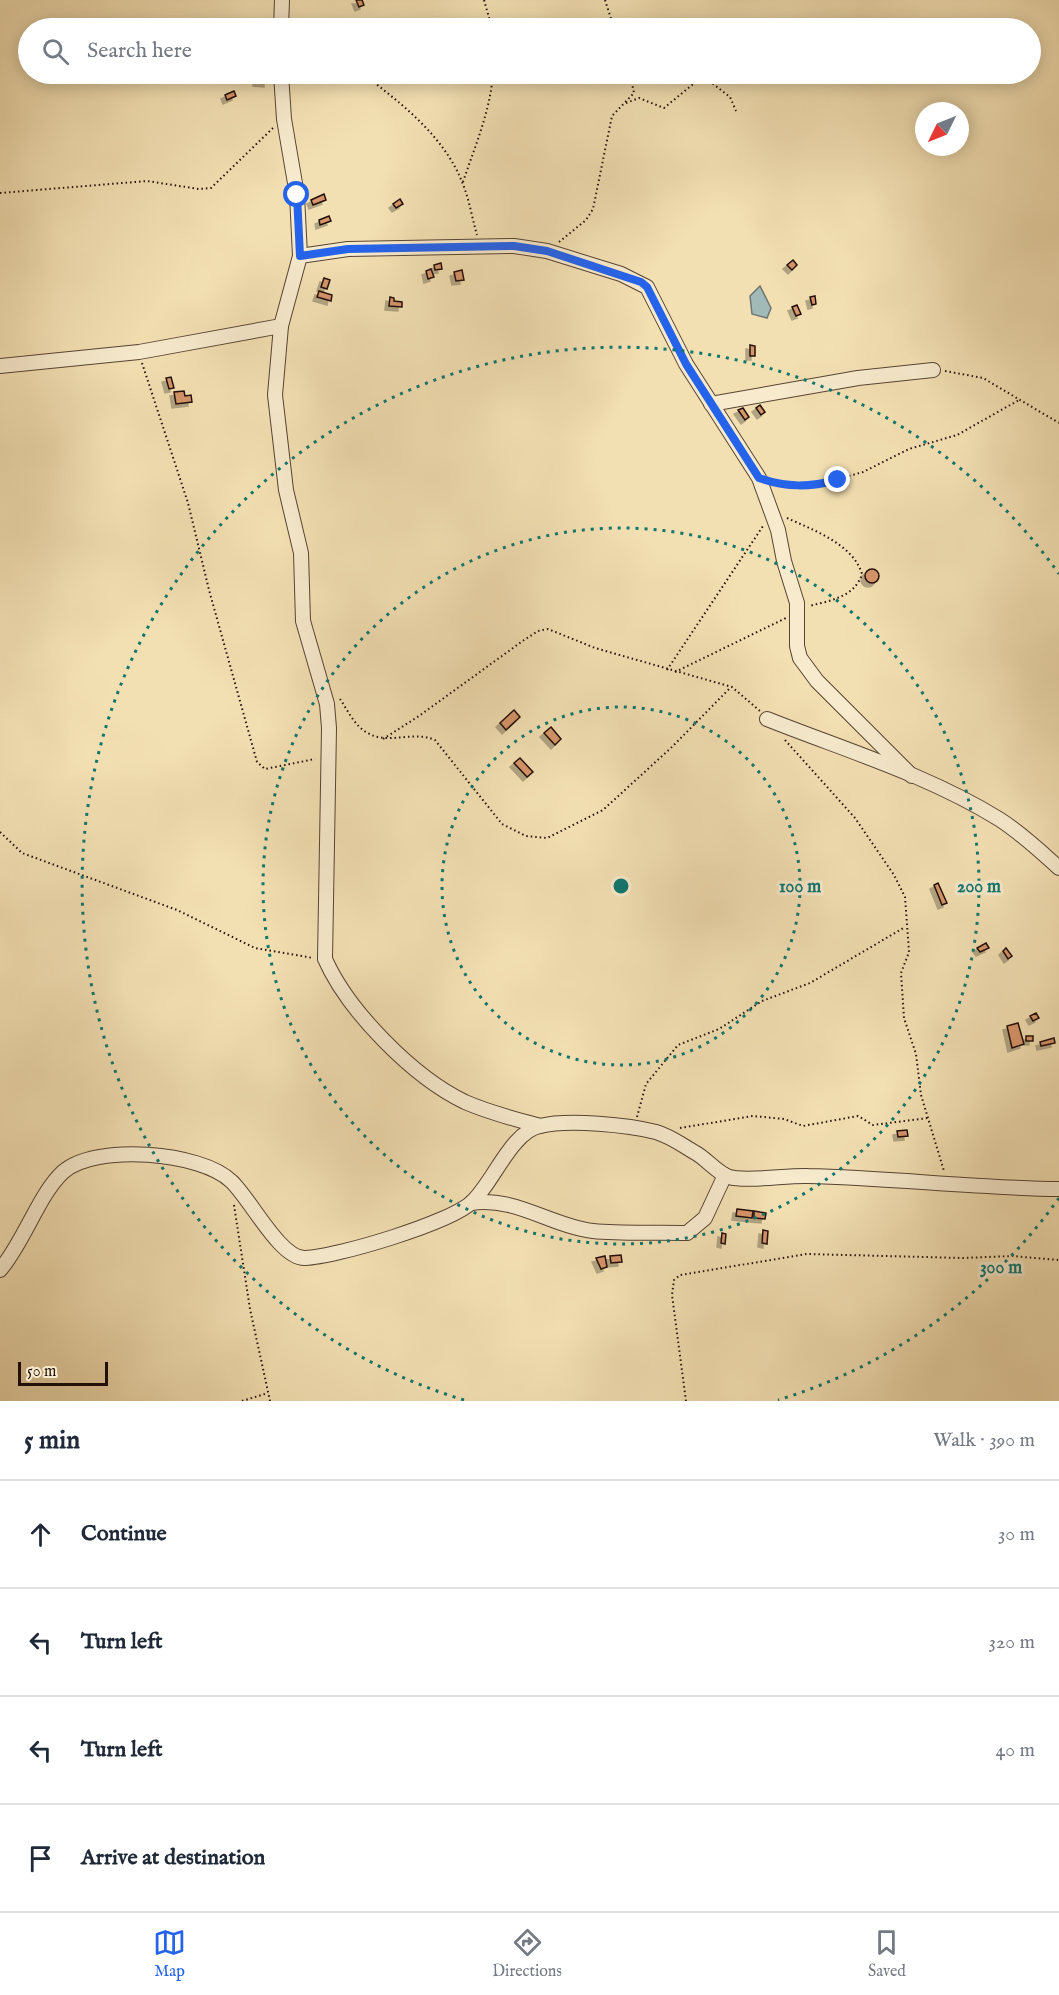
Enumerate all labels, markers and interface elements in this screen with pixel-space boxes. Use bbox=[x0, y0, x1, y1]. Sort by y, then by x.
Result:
search box bbox=[18, 18, 1041, 84]
icon: search bbox=[39, 35, 72, 68]
text: Search here bbox=[87, 37, 192, 65]
north arrow bbox=[915, 102, 969, 156]
route start bbox=[283, 181, 309, 207]
route end bbox=[824, 466, 850, 492]
centre of rings bbox=[611, 876, 631, 896]
text: 100 m bbox=[779, 876, 821, 899]
text: 200 m bbox=[957, 876, 1001, 899]
text: 300 m bbox=[980, 1257, 1022, 1280]
scale bar bbox=[18, 1359, 108, 1386]
text: 50 m bbox=[27, 1362, 56, 1382]
text: 5 min bbox=[24, 1424, 80, 1457]
text: Walk · 390 m bbox=[933, 1428, 1035, 1453]
icon: ahead bbox=[24, 1518, 57, 1551]
text: Continue bbox=[81, 1520, 167, 1548]
text: 30 m bbox=[998, 1522, 1035, 1547]
icon: left bbox=[24, 1626, 57, 1659]
text: Turn left bbox=[81, 1628, 163, 1656]
text: 320 m bbox=[989, 1630, 1035, 1655]
icon: left bbox=[24, 1734, 57, 1767]
text: Turn left bbox=[81, 1736, 163, 1764]
text: 40 m bbox=[996, 1738, 1035, 1763]
icon: arrive bbox=[24, 1842, 57, 1875]
text: Arrive at destination bbox=[81, 1844, 265, 1872]
tab: Map bbox=[153, 1926, 186, 1982]
tab: Directions bbox=[492, 1926, 562, 1982]
tab: Saved bbox=[868, 1926, 906, 1982]

